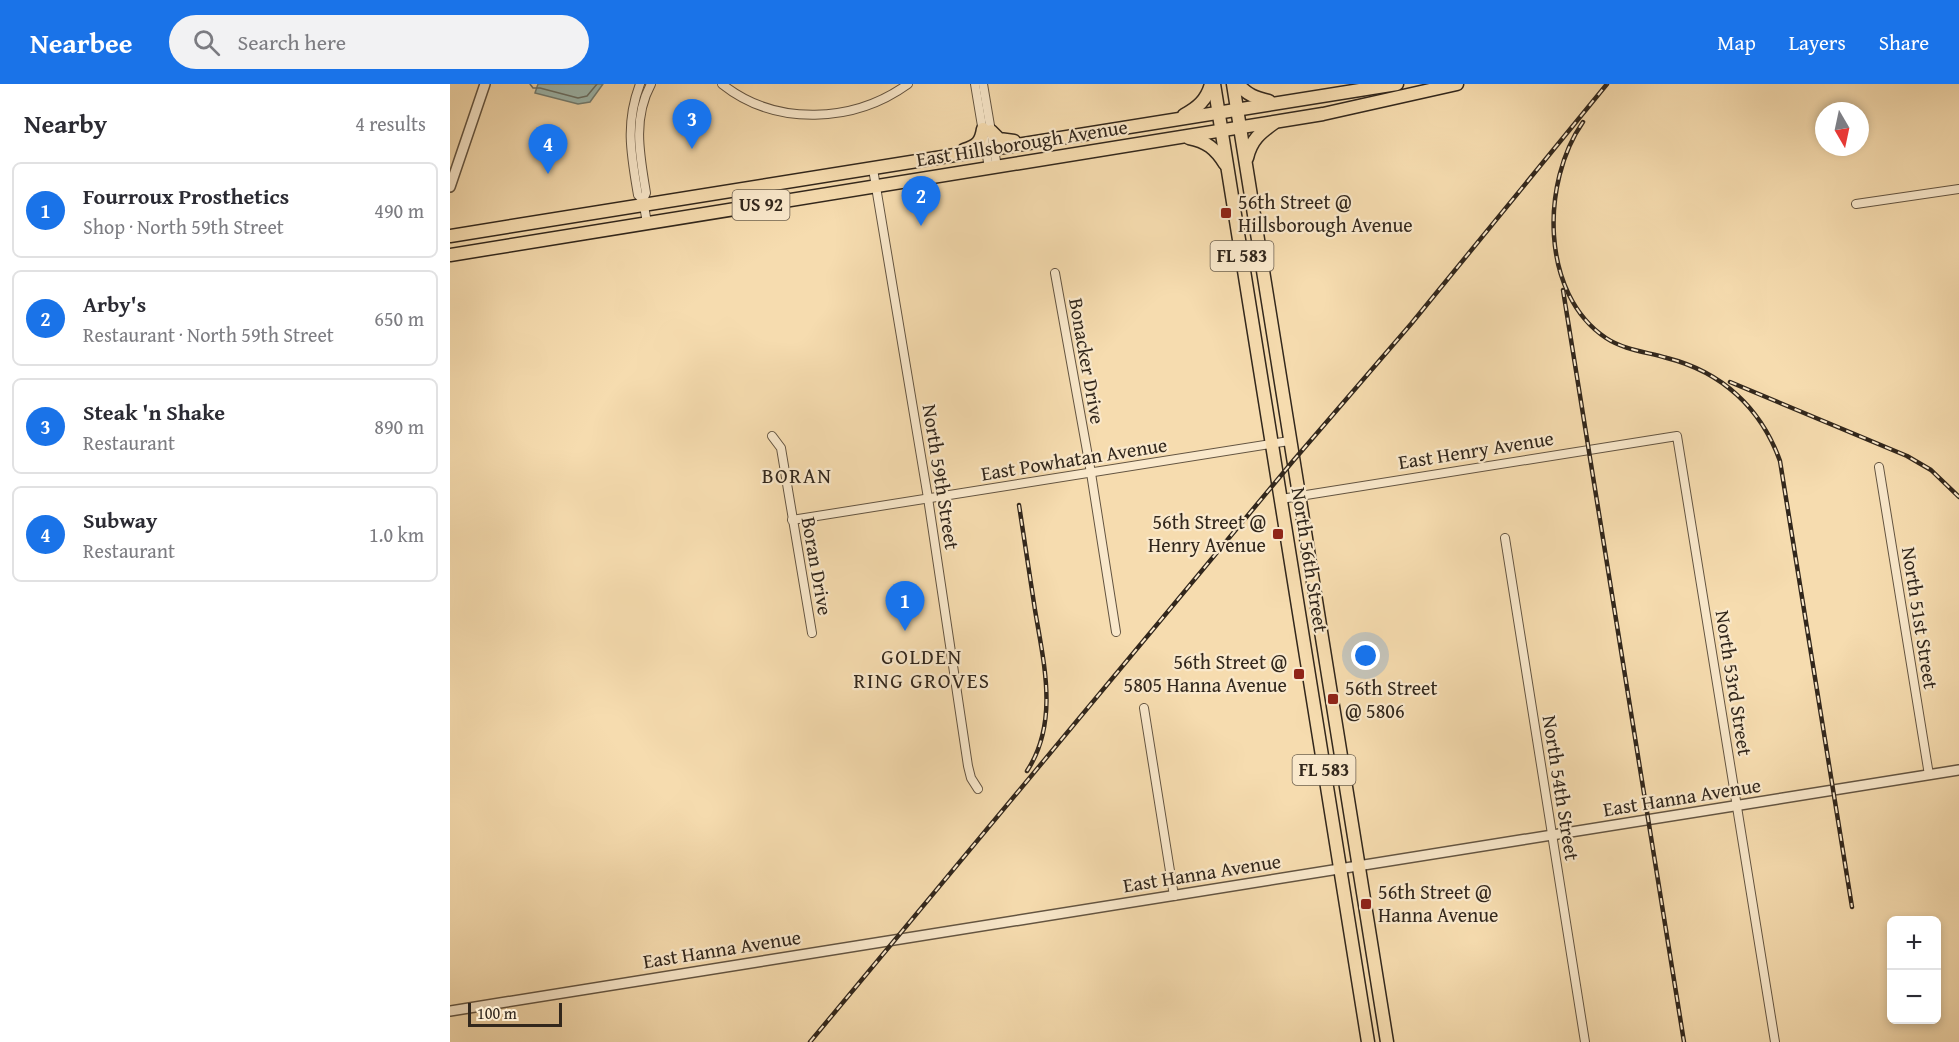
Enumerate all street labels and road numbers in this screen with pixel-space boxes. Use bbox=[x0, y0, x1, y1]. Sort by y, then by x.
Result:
street label: East Hillsborough Avenue bbox=[914, 111, 1130, 174]
road number: US 92 bbox=[732, 190, 790, 220]
road number: FL 583 bbox=[1210, 241, 1274, 271]
street label: Bonacker Drive bbox=[1062, 296, 1113, 426]
street label: North 59th Street bbox=[916, 402, 967, 552]
street label: East Henry Avenue bbox=[1396, 423, 1556, 476]
street label: East Powhatan Avenue bbox=[979, 429, 1169, 488]
street label: North 56th Street bbox=[1285, 485, 1336, 635]
street label: Boran Drive bbox=[795, 514, 840, 617]
street label: North 51st Street bbox=[1895, 545, 1946, 691]
street label: North 53rd Street bbox=[1709, 608, 1760, 758]
street label: North 54th Street bbox=[1536, 713, 1587, 863]
road number: FL 583 bbox=[1292, 755, 1356, 785]
street label: East Hanna Avenue bbox=[1601, 770, 1763, 823]
street label: East Hanna Avenue bbox=[1121, 846, 1283, 899]
street label: East Hanna Avenue bbox=[641, 922, 803, 975]

